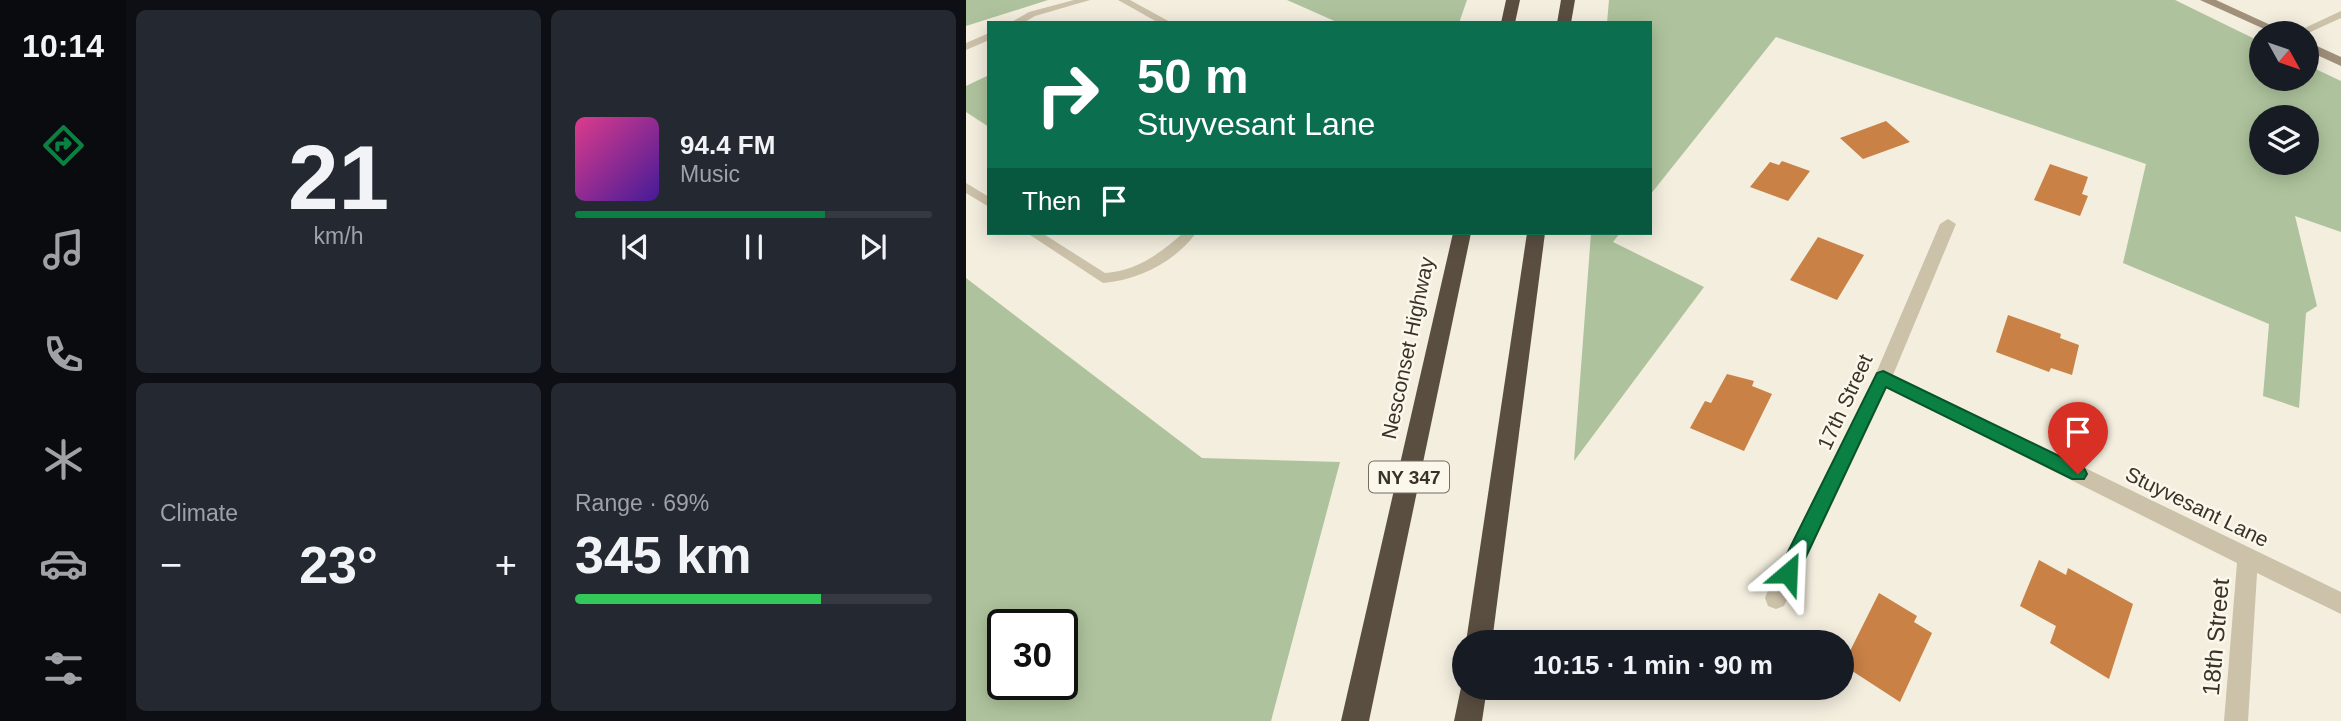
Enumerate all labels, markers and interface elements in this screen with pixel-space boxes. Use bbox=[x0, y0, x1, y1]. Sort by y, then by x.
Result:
north arrow bbox=[2249, 21, 2319, 91]
map controls bbox=[2249, 21, 2319, 175]
text: 10:14 bbox=[22, 28, 104, 64]
icon: right bbox=[1022, 49, 1113, 140]
text: 50 m bbox=[1137, 49, 1249, 103]
button: layers bbox=[2249, 105, 2319, 175]
text: Stuyvesant Lane bbox=[1137, 106, 1375, 142]
icon: directions bbox=[39, 121, 88, 170]
text: 21 bbox=[288, 127, 389, 228]
text: 94.4 FM bbox=[680, 130, 775, 160]
text: Music bbox=[680, 161, 740, 187]
icon: arrive bbox=[1095, 182, 1133, 220]
text: Then bbox=[1022, 186, 1081, 216]
text: km/h bbox=[314, 223, 363, 249]
icon: music bbox=[39, 225, 88, 274]
icon: previous bbox=[616, 228, 654, 266]
icon: pause bbox=[735, 228, 773, 266]
icon: next bbox=[854, 228, 892, 266]
street label: Nesconset Highway bbox=[1377, 254, 1438, 441]
icon: phone bbox=[39, 330, 88, 379]
street label: 17th Street bbox=[1812, 350, 1877, 453]
pin bbox=[2048, 402, 2108, 474]
icon: arrive bbox=[2059, 413, 2097, 451]
icon: climate bbox=[39, 435, 88, 484]
road number: NY 347 bbox=[1369, 462, 1449, 492]
street label: Stuyvesant Lane bbox=[2122, 462, 2273, 551]
text: Range · 69% bbox=[575, 490, 709, 516]
text: Climate bbox=[160, 500, 238, 526]
text: 345 km bbox=[575, 526, 751, 584]
text: 23° bbox=[299, 536, 378, 594]
position arrow bbox=[1751, 536, 1825, 610]
icon: car bbox=[39, 539, 88, 588]
text: − bbox=[160, 544, 182, 586]
text: + bbox=[495, 544, 517, 586]
street label: 18th Street bbox=[2197, 577, 2234, 697]
speed limit sign: 30 bbox=[987, 609, 1078, 700]
icon: filters bbox=[39, 644, 88, 693]
text: 10:15 · 1 min · 90 m bbox=[1533, 650, 1773, 680]

